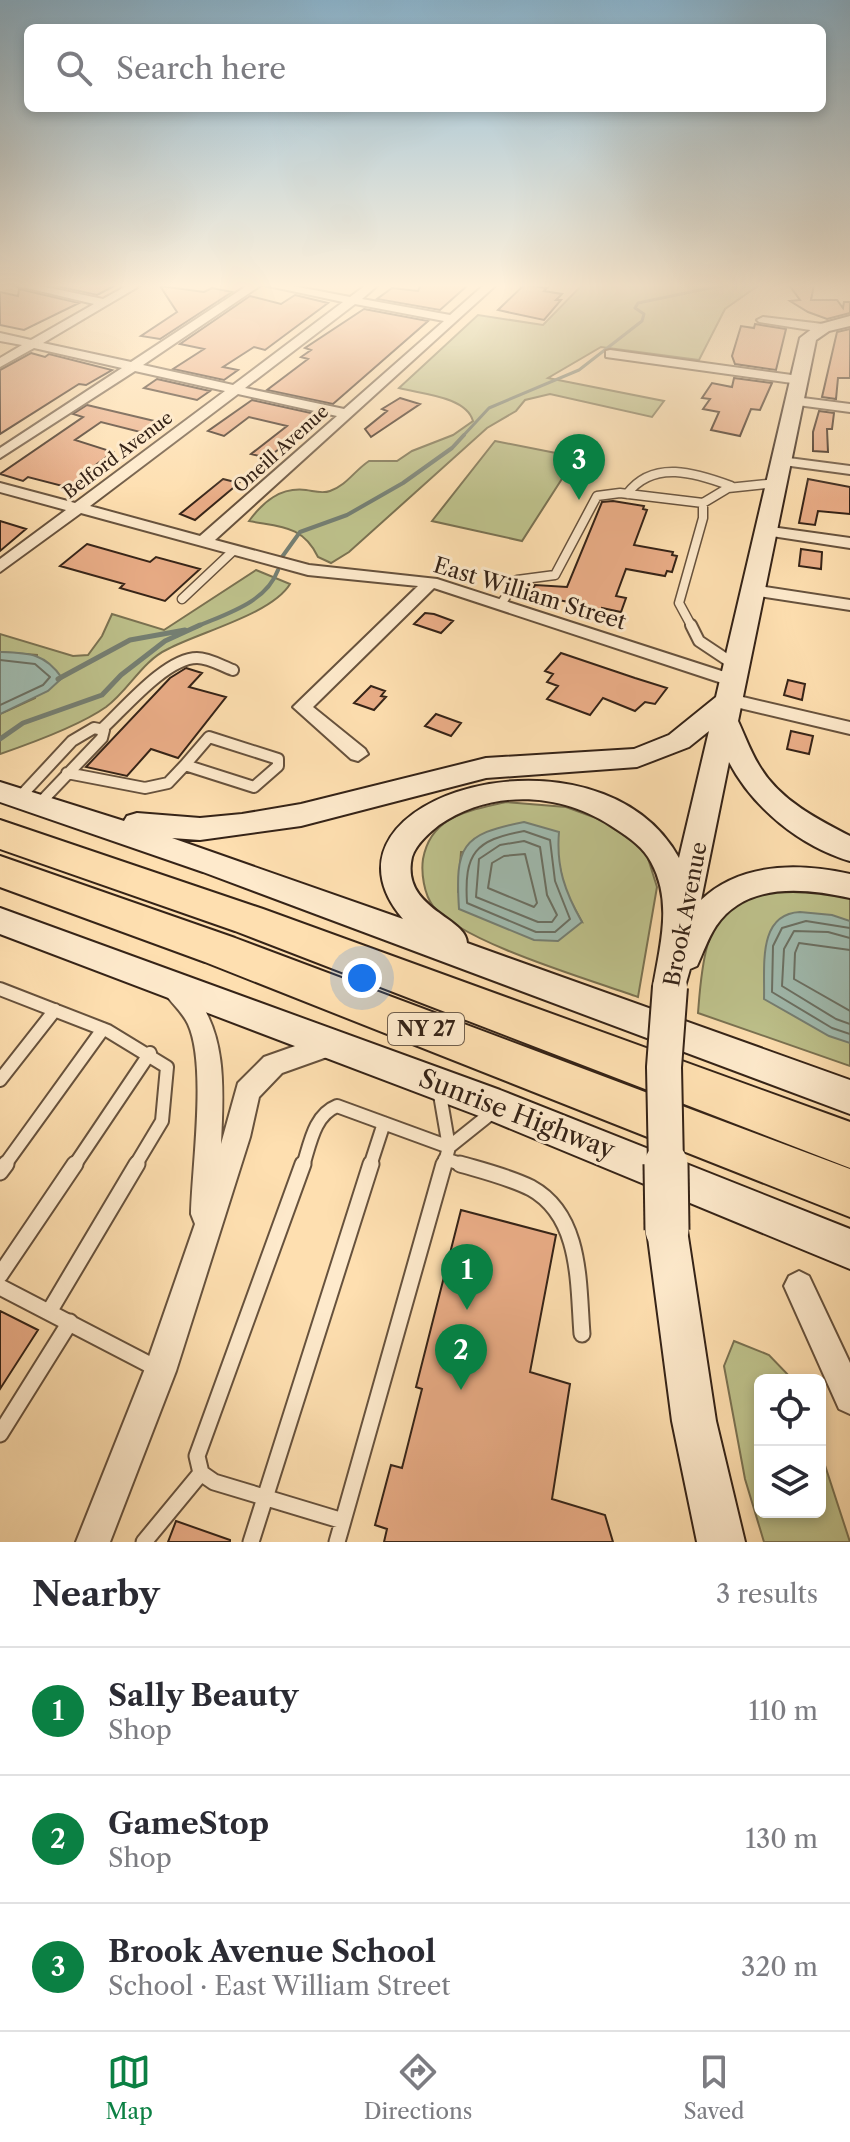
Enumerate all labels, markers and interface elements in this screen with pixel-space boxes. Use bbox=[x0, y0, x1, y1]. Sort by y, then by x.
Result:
search box bbox=[24, 24, 826, 112]
icon: search bbox=[52, 46, 96, 90]
text: Search here bbox=[116, 50, 286, 87]
street label: Oneill Avenue bbox=[229, 400, 333, 498]
street label: Belford Avenue bbox=[59, 407, 177, 503]
pin: 3 bbox=[553, 434, 605, 500]
street label: East William Street bbox=[430, 551, 630, 636]
street label: Brook Avenue bbox=[658, 840, 713, 989]
your location bbox=[342, 958, 382, 998]
road number: NY 27 bbox=[388, 1013, 464, 1045]
street label: Sunrise Highway bbox=[414, 1062, 620, 1166]
pin: 1 bbox=[441, 1244, 493, 1310]
pin: 2 bbox=[435, 1324, 487, 1390]
map controls bbox=[754, 1374, 826, 1518]
button: locate bbox=[754, 1374, 826, 1446]
button: layers bbox=[754, 1446, 826, 1518]
text: Nearby bbox=[32, 1573, 160, 1615]
text: 3 results bbox=[716, 1578, 818, 1610]
text: Sally Beauty bbox=[108, 1677, 298, 1714]
text: 1 bbox=[52, 1695, 64, 1727]
text: 110 m bbox=[749, 1695, 818, 1727]
text: Shop bbox=[108, 1714, 172, 1746]
text: GameStop bbox=[108, 1805, 269, 1842]
text: 2 bbox=[50, 1823, 66, 1855]
text: 130 m bbox=[745, 1823, 818, 1855]
text: Shop bbox=[108, 1842, 172, 1874]
text: Brook Avenue School bbox=[108, 1933, 436, 1970]
text: 3 bbox=[51, 1951, 65, 1983]
text: 320 m bbox=[741, 1951, 818, 1983]
text: School · East William Street bbox=[108, 1970, 450, 2002]
tab: Map bbox=[105, 2050, 153, 2125]
tab: Directions bbox=[364, 2050, 472, 2125]
tab: Saved bbox=[683, 2050, 744, 2125]

